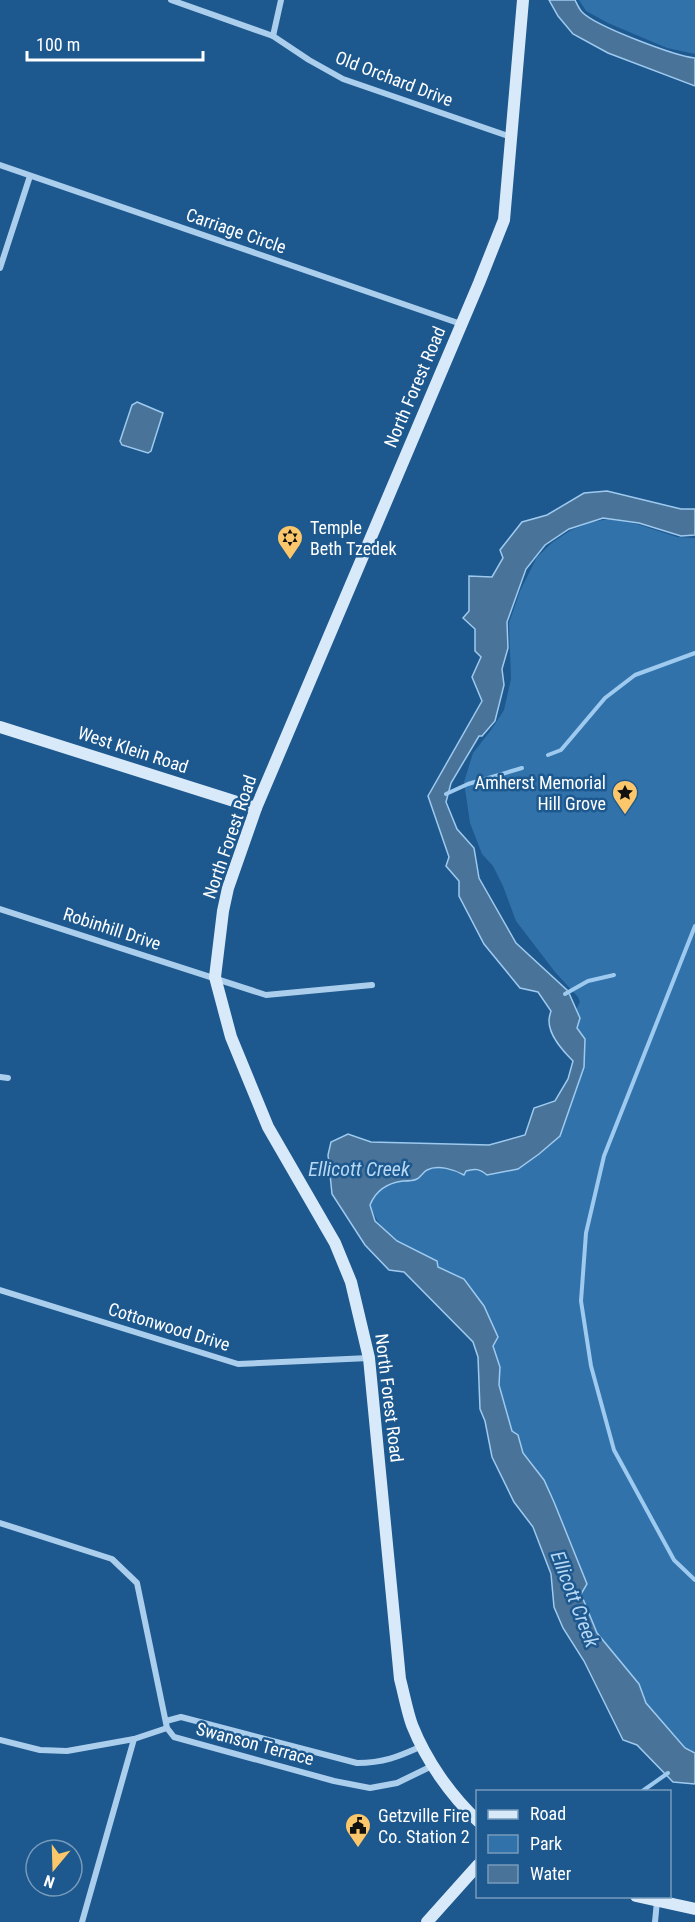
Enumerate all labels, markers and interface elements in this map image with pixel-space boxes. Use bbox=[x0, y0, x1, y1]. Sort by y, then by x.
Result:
scale bar bbox=[27, 24, 202, 62]
text: 100 m bbox=[36, 34, 80, 55]
street label: Old Orchard Drive bbox=[332, 46, 456, 111]
street label: Carriage Circle bbox=[183, 204, 289, 257]
street label: North Forest Road bbox=[380, 323, 449, 450]
place label: Temple Beth Tzedek bbox=[310, 517, 397, 559]
synagogue icon: Temple Beth Tzedek bbox=[275, 523, 305, 561]
street label: West Klein Road bbox=[75, 722, 191, 777]
street label: North Forest Road bbox=[199, 772, 261, 901]
place label: Amherst Memorial Hill Grove bbox=[475, 772, 606, 814]
place icon: Amherst Memorial Hill Grove bbox=[610, 778, 640, 816]
street label: Robinhill Drive bbox=[61, 903, 164, 954]
water label: Ellicott Creek bbox=[308, 1157, 411, 1181]
street label: Cottonwood Drive bbox=[106, 1298, 233, 1355]
street label: North Forest Road bbox=[371, 1332, 408, 1463]
water label: Ellicott Creek bbox=[546, 1547, 605, 1652]
street label: Swanson Terrace bbox=[194, 1718, 316, 1769]
legend bbox=[476, 1790, 671, 1898]
text: Road bbox=[530, 1803, 566, 1824]
place label: Getzville Fire Co. Station 2 bbox=[378, 1805, 470, 1847]
public building icon: Getzville Fire Co. Station 2 bbox=[343, 1811, 373, 1849]
text: Park bbox=[530, 1833, 562, 1854]
north arrow bbox=[24, 1838, 84, 1898]
text: Water bbox=[530, 1863, 572, 1884]
text: N bbox=[42, 1871, 57, 1892]

